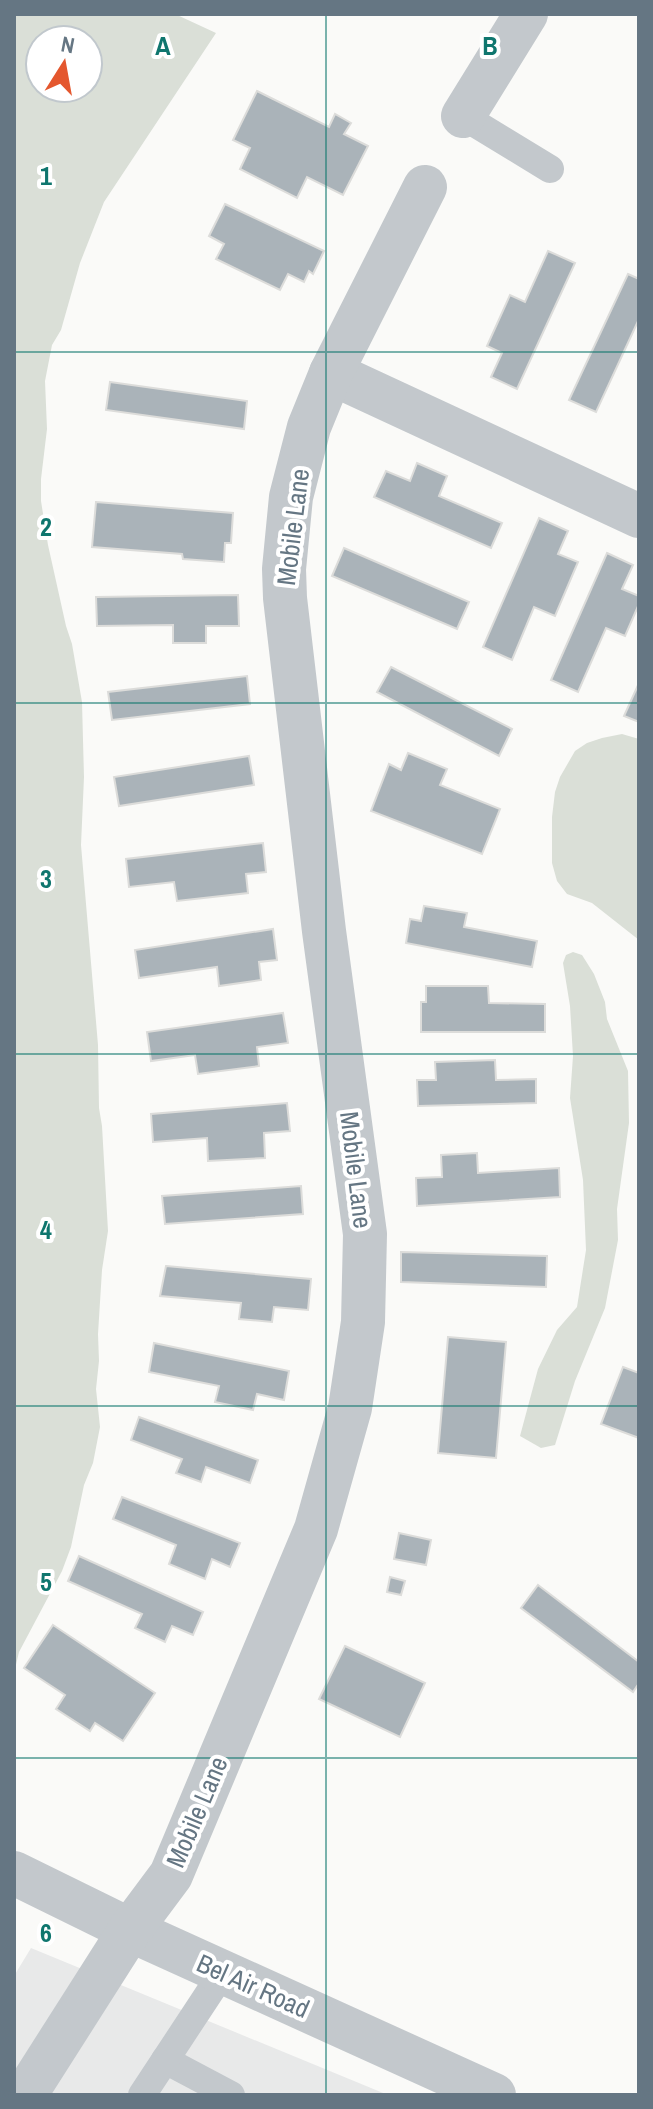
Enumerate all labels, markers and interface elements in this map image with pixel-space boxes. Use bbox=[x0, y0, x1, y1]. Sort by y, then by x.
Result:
north arrow bbox=[24, 24, 104, 104]
text: N bbox=[59, 28, 77, 60]
text: A bbox=[155, 28, 171, 63]
text: B bbox=[482, 28, 498, 63]
text: 1 bbox=[40, 158, 52, 193]
street label: Mobile Lane bbox=[268, 467, 317, 587]
text: 2 bbox=[40, 509, 52, 544]
text: 3 bbox=[40, 861, 52, 896]
street label: Mobile Lane bbox=[332, 1110, 381, 1230]
text: 4 bbox=[40, 1212, 52, 1247]
text: 5 bbox=[40, 1564, 52, 1599]
street label: Mobile Lane bbox=[158, 1751, 236, 1873]
text: 6 bbox=[40, 1915, 52, 1950]
street label: Bel Air Road bbox=[191, 1945, 315, 2026]

